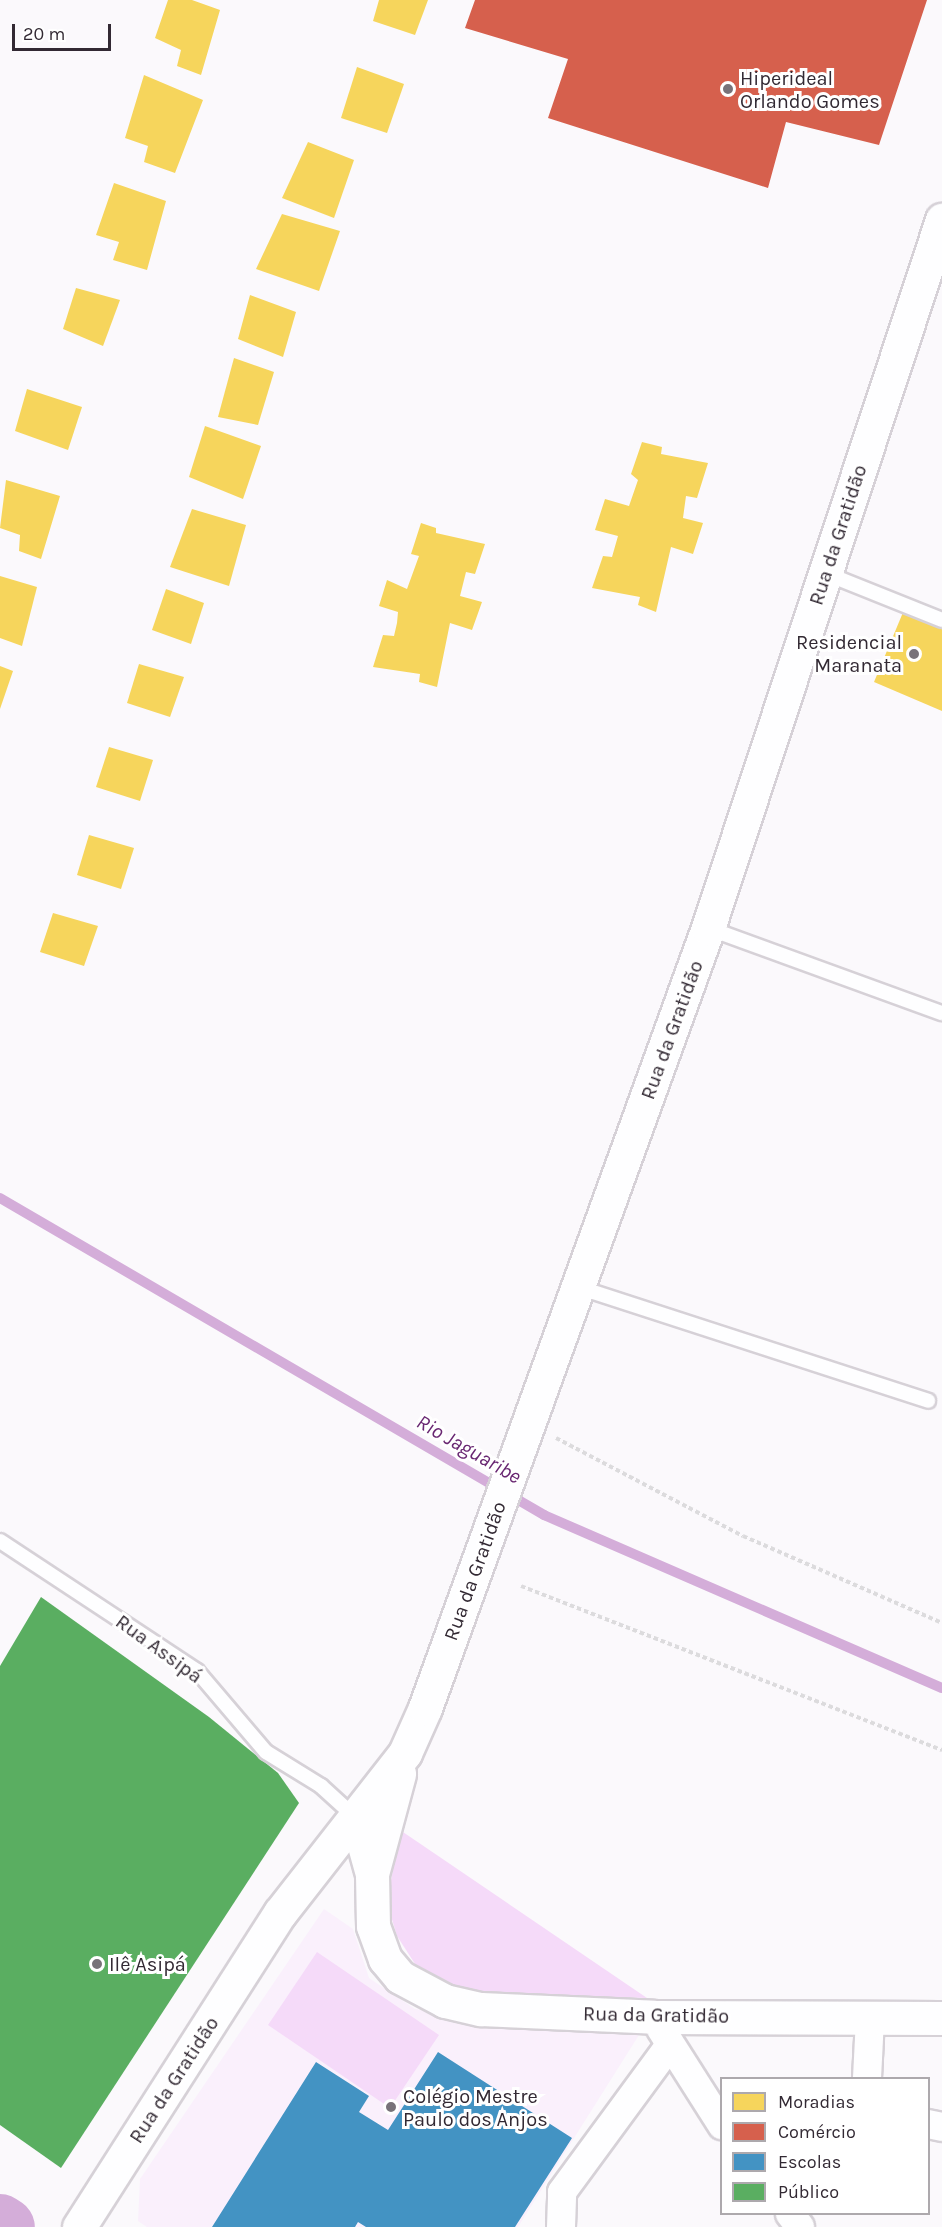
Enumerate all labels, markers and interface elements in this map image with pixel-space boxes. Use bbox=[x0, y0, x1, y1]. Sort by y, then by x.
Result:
scale bar bbox=[15, 12, 114, 50]
text: 20 m bbox=[23, 23, 65, 45]
place label: Hiperideal Orlando Gomes bbox=[740, 66, 880, 113]
marker: Hiperideal Orlando Gomes bbox=[721, 82, 735, 96]
street label: Rua da Gratidão bbox=[804, 462, 872, 608]
place label: Residencial Maranata bbox=[796, 630, 902, 677]
marker: Residencial Maranata bbox=[907, 647, 921, 661]
street label: Rua da Gratidão bbox=[636, 957, 708, 1103]
water label: Rio Jaguaribe bbox=[412, 1409, 526, 1489]
street label: Rua da Gratidão bbox=[439, 1498, 511, 1644]
street label: Rua Assipá bbox=[111, 1610, 207, 1688]
place label: Ilê Asipá bbox=[109, 1952, 186, 1976]
marker: Ilê Asipá bbox=[90, 1957, 104, 1971]
street label: Rua da Gratidão bbox=[583, 2002, 729, 2028]
street label: Rua da Gratidão bbox=[124, 2012, 224, 2148]
legend bbox=[720, 2077, 930, 2215]
place label: Colégio Mestre Paulo dos Anjos bbox=[403, 2084, 548, 2131]
text: Moradias bbox=[778, 2091, 855, 2113]
marker: Colégio Mestre Paulo dos Anjos bbox=[384, 2100, 398, 2114]
text: Comércio bbox=[778, 2121, 856, 2143]
text: Escolas bbox=[778, 2151, 841, 2173]
text: Público bbox=[778, 2181, 839, 2203]

